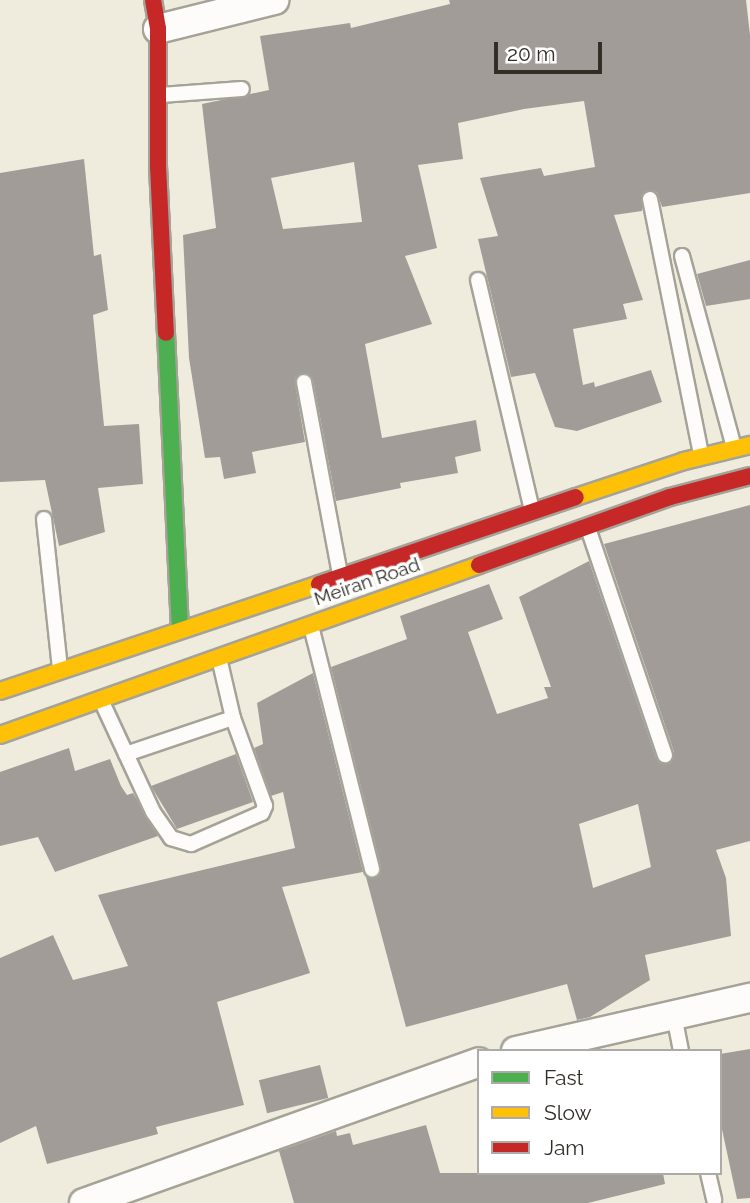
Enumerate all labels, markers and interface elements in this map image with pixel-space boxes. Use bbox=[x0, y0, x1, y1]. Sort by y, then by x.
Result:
scale bar bbox=[498, 28, 606, 72]
text: 20 m bbox=[507, 41, 555, 66]
street label: Meiran Road bbox=[311, 553, 423, 611]
legend bbox=[477, 1049, 722, 1175]
text: Fast bbox=[544, 1065, 584, 1090]
text: Slow bbox=[544, 1100, 592, 1125]
text: Jam bbox=[544, 1135, 585, 1160]

